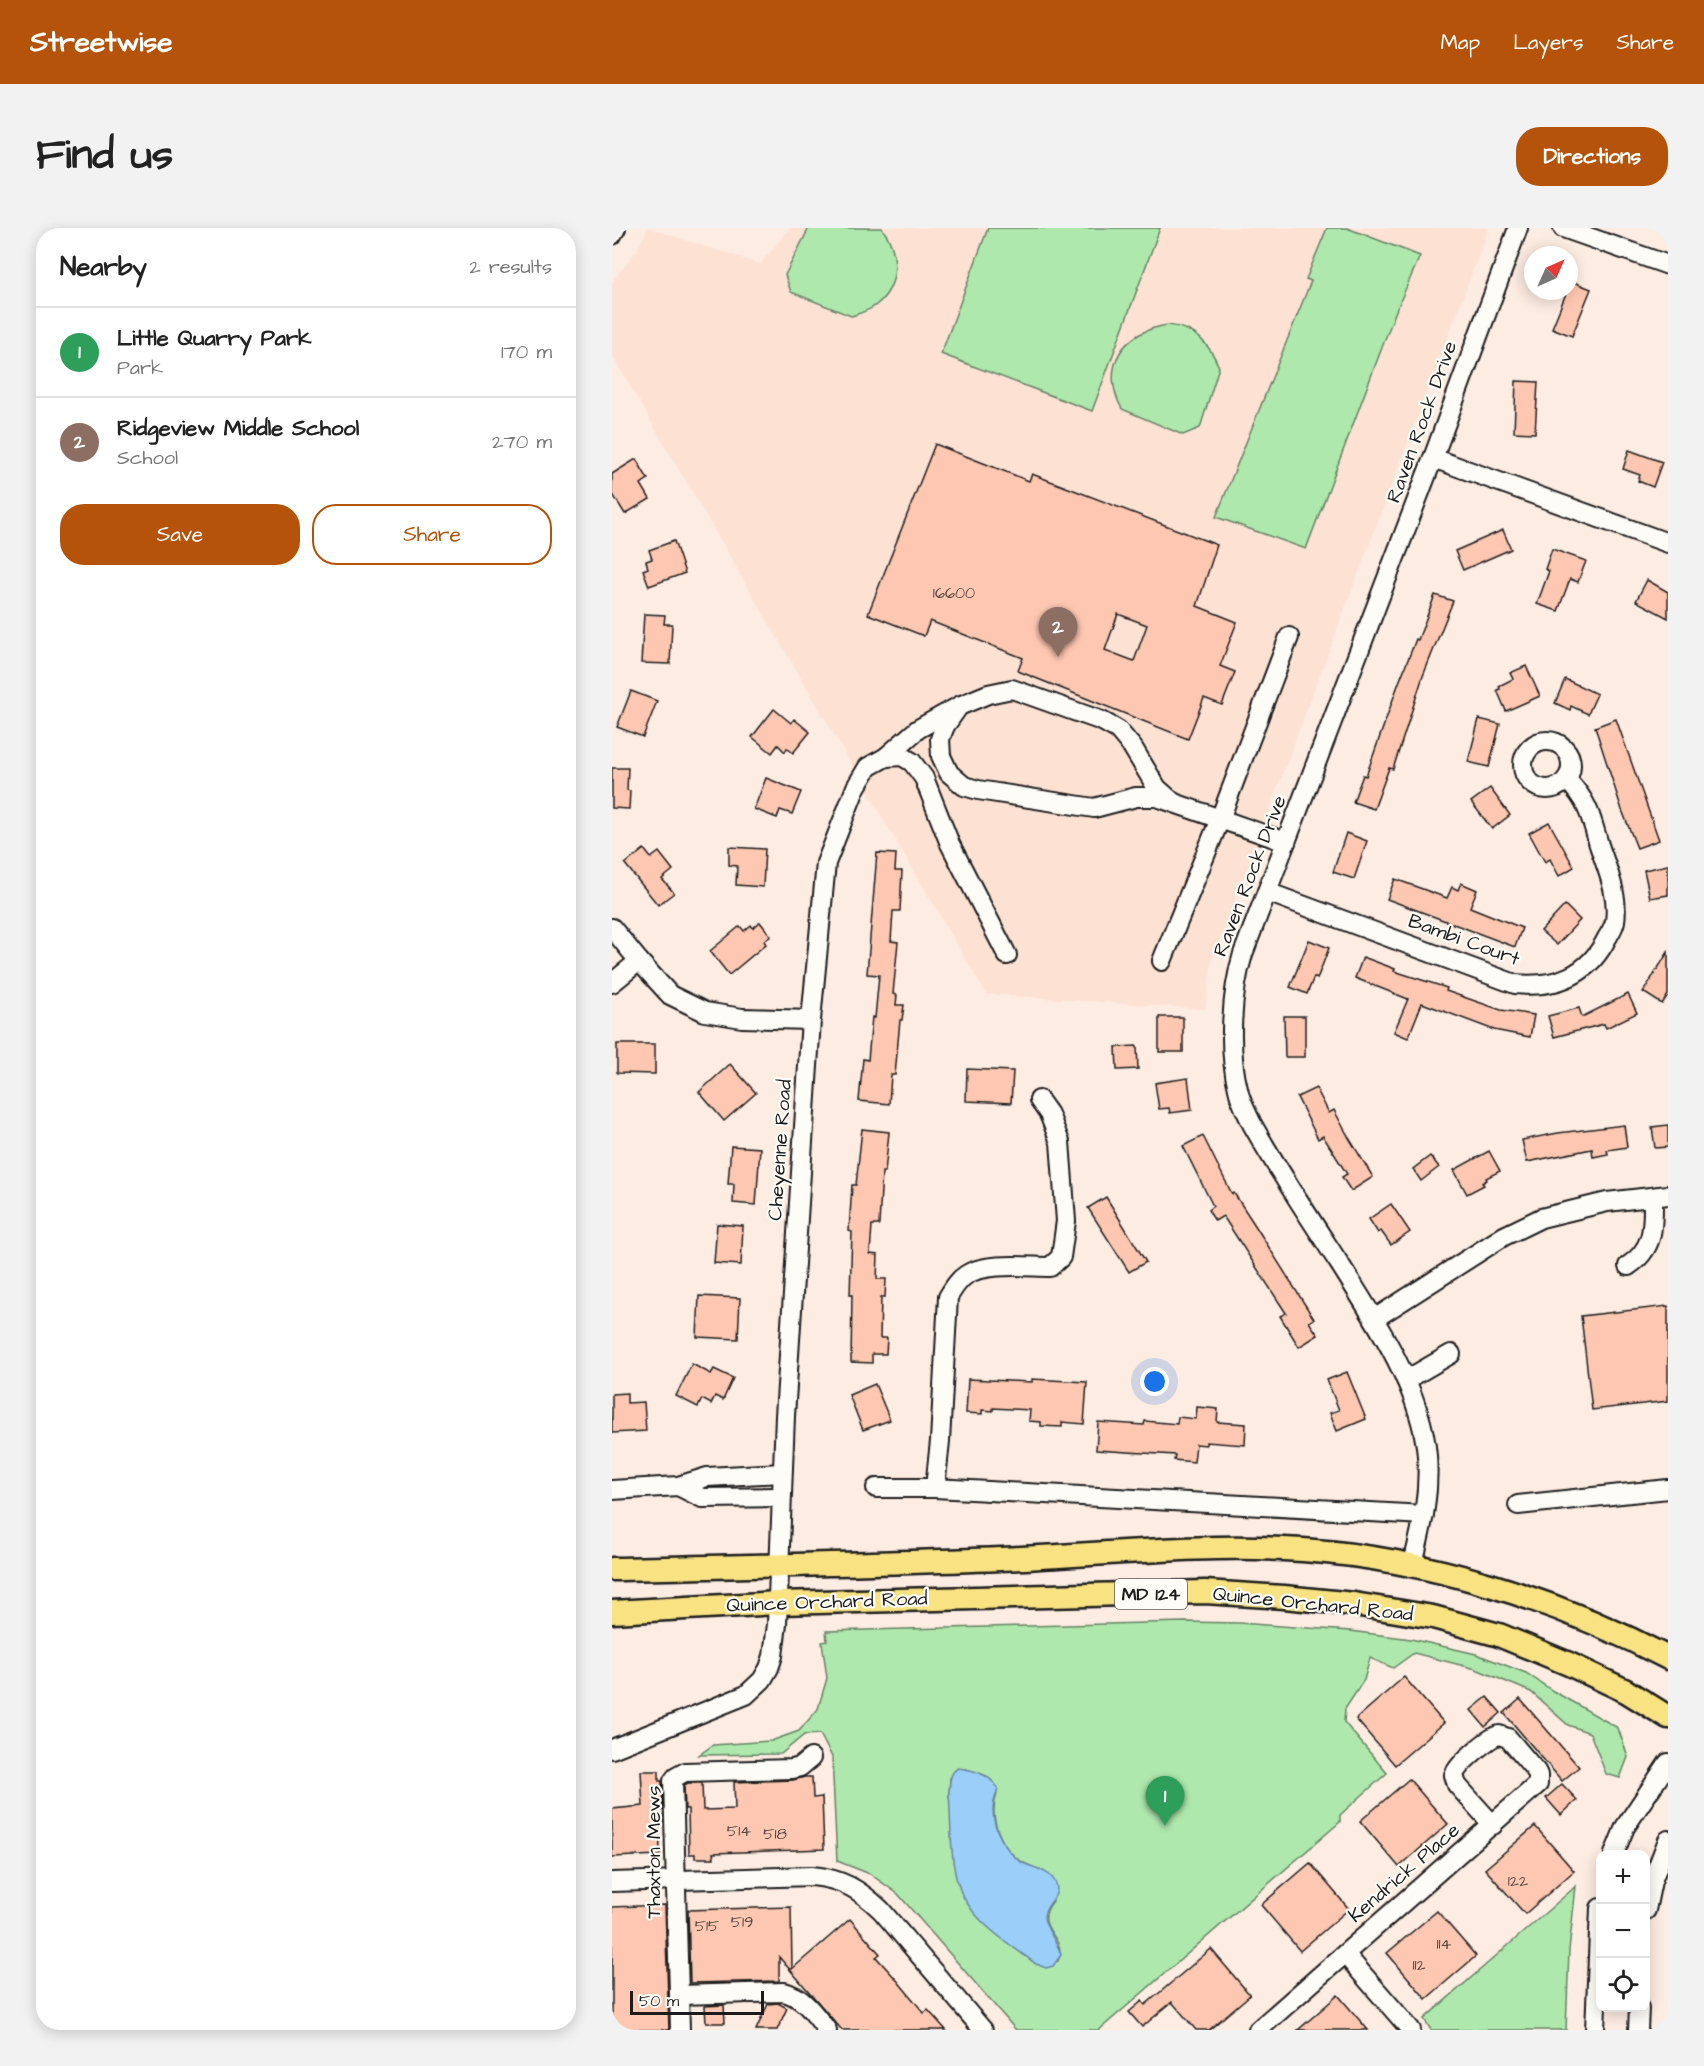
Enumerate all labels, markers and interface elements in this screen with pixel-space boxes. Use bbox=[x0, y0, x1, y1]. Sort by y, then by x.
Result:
text: Streetwise bbox=[30, 23, 172, 62]
text: Map bbox=[1440, 28, 1480, 57]
text: Layers bbox=[1513, 28, 1583, 57]
text: Share bbox=[1616, 28, 1674, 57]
text: Find us bbox=[36, 127, 173, 185]
button: Directions bbox=[1516, 127, 1668, 186]
north arrow bbox=[1524, 246, 1578, 300]
text: Nearby bbox=[60, 249, 147, 285]
text: 2 results bbox=[469, 253, 552, 281]
text: Little Quarry Park bbox=[117, 323, 312, 354]
street label: Raven Rock Drive bbox=[1380, 337, 1464, 507]
text: 1 bbox=[78, 338, 81, 366]
text: 170 m bbox=[501, 338, 552, 366]
text: Park bbox=[117, 354, 163, 382]
text: Ridgeview Middle School bbox=[117, 413, 359, 444]
text: 2 bbox=[74, 428, 85, 456]
text: 270 m bbox=[492, 428, 552, 456]
text: School bbox=[117, 444, 178, 472]
button: Save bbox=[60, 504, 300, 565]
button: Share bbox=[312, 504, 552, 565]
house number: 16600 bbox=[933, 582, 975, 604]
pin: 2 bbox=[1038, 608, 1078, 657]
street label: Raven Rock Drive bbox=[1206, 791, 1294, 961]
street label: Bambi Court bbox=[1404, 907, 1524, 973]
street label: Cheyenne Road bbox=[761, 1078, 800, 1222]
your location bbox=[1140, 1367, 1169, 1396]
road number: MD 124 bbox=[1115, 1579, 1187, 1609]
street label: Quince Orchard Road bbox=[1211, 1580, 1415, 1628]
street label: Quince Orchard Road bbox=[726, 1584, 928, 1620]
pin: 1 bbox=[1146, 1776, 1184, 1826]
street label: Thaxton Mews bbox=[640, 1786, 668, 1918]
street label: Kendrick Place bbox=[1342, 1816, 1466, 1929]
house number: 514 bbox=[727, 1820, 751, 1842]
house number: 518 bbox=[763, 1823, 787, 1845]
map controls bbox=[1596, 1850, 1650, 2012]
button: + bbox=[1596, 1850, 1650, 1904]
house number: 122 bbox=[1508, 1870, 1528, 1892]
button: − bbox=[1596, 1904, 1650, 1958]
house number: 519 bbox=[731, 1911, 753, 1933]
house number: 515 bbox=[695, 1915, 720, 1937]
house number: 114 bbox=[1437, 1933, 1452, 1955]
house number: 112 bbox=[1412, 1954, 1426, 1976]
button: locate bbox=[1596, 1958, 1650, 2012]
scale bar bbox=[630, 1988, 764, 2016]
text: 50 m bbox=[639, 1990, 679, 2012]

